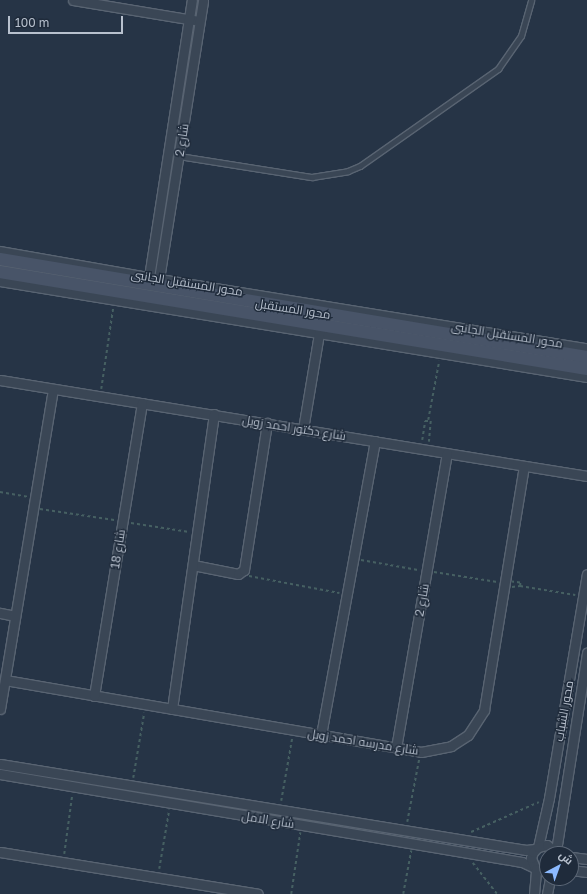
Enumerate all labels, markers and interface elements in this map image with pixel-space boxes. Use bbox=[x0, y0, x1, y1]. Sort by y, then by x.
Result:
scale bar bbox=[10, 8, 125, 34]
text: 100 m bbox=[15, 15, 49, 30]
street label: شارع 2 bbox=[172, 122, 192, 158]
street label: محور المستقبل الجانبى bbox=[130, 267, 244, 299]
street label: محور المستقبل bbox=[254, 296, 332, 322]
street label: محور المستقبل الجانبى bbox=[450, 319, 564, 351]
street label: شارع دكتور احمد زويل bbox=[241, 413, 347, 443]
street label: شارع 18 bbox=[108, 528, 128, 570]
street label: شارع 2 bbox=[412, 582, 432, 618]
street label: محور الشباب bbox=[552, 680, 576, 742]
street label: شارع مدرسه احمد زويل bbox=[307, 726, 419, 758]
street label: شارع الامل bbox=[241, 809, 295, 831]
north arrow bbox=[539, 846, 579, 886]
text: ش bbox=[557, 848, 576, 867]

